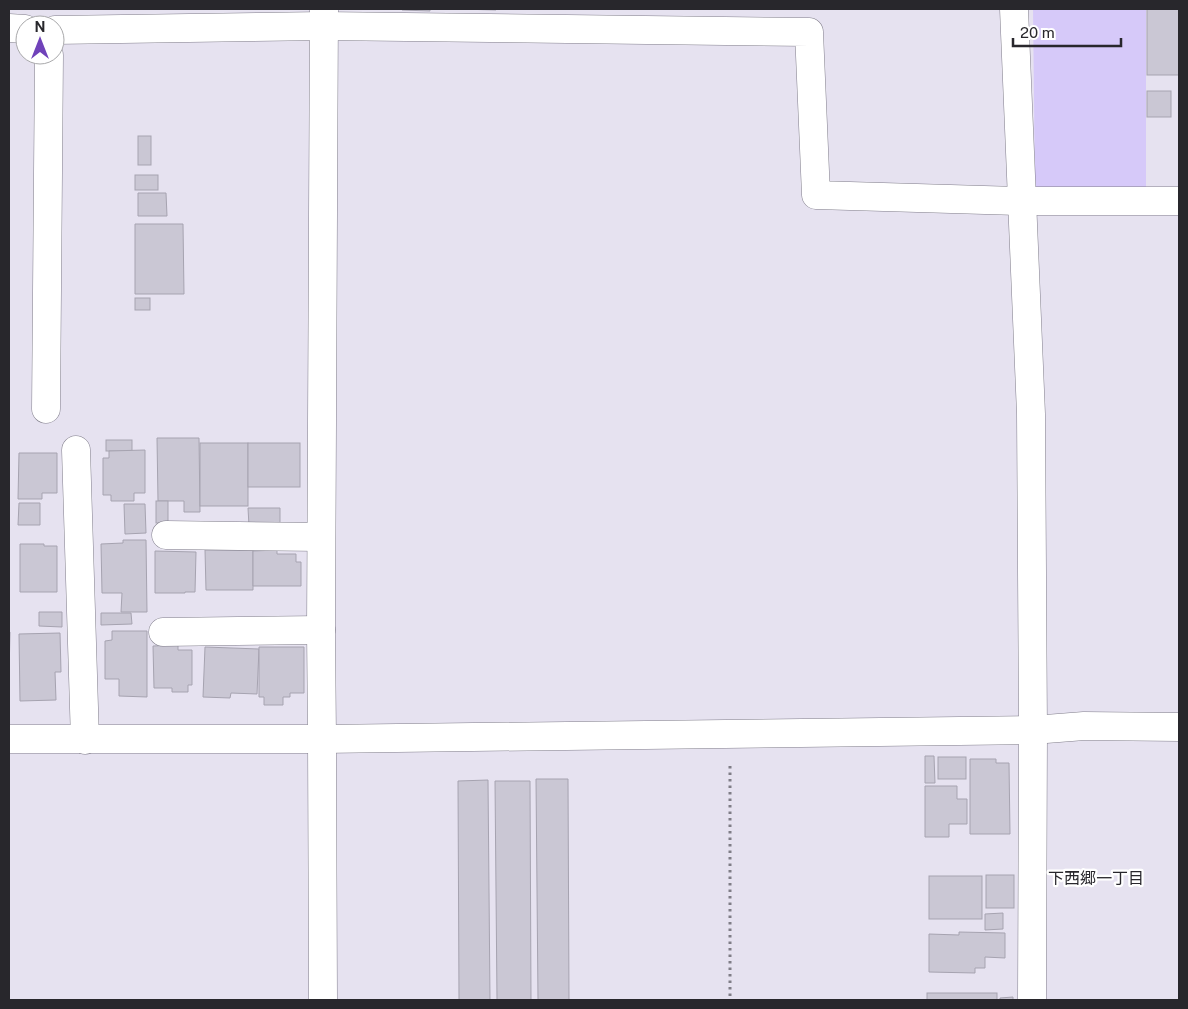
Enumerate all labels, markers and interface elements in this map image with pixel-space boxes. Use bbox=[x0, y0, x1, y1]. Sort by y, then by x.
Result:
north arrow bbox=[15, 15, 65, 65]
scale bar bbox=[1013, 15, 1120, 47]
text: N bbox=[35, 19, 45, 35]
text: 20 m bbox=[1020, 24, 1055, 41]
district label: 下西郷一丁目 bbox=[1048, 869, 1144, 888]

